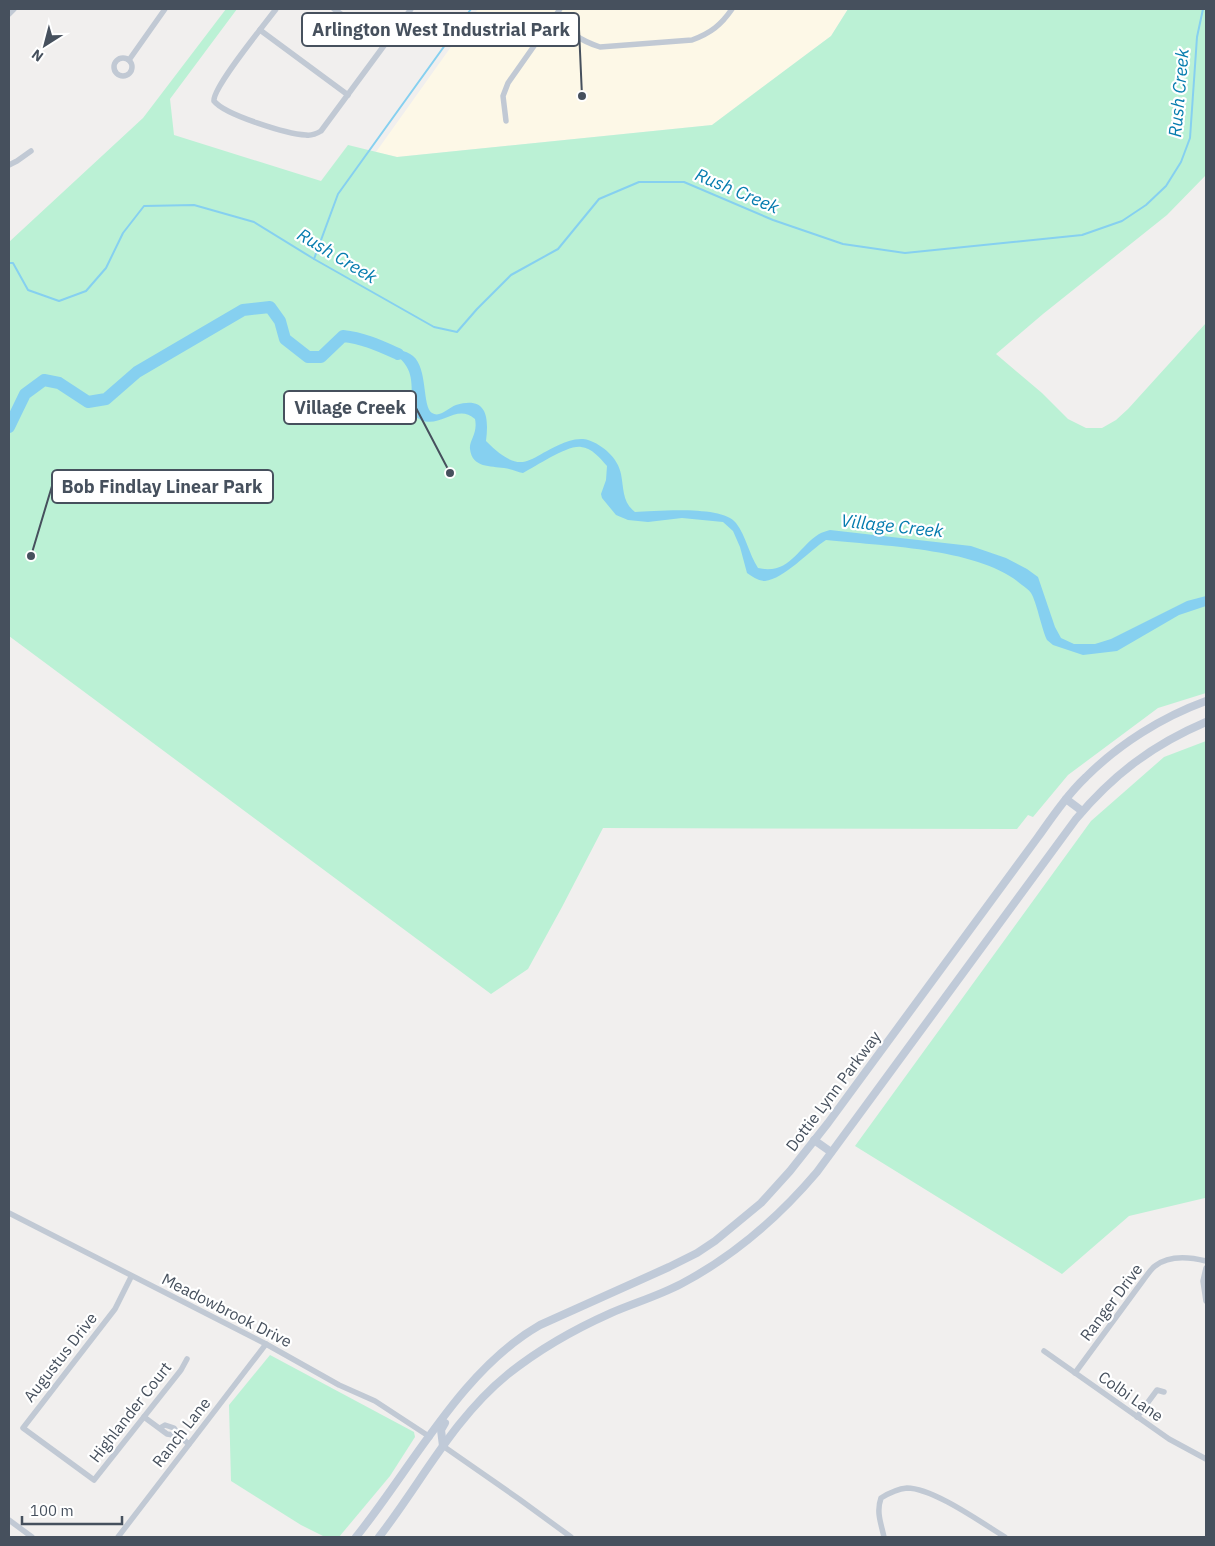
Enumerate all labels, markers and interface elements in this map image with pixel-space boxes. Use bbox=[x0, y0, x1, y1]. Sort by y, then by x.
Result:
callout: Arlington West Industrial Park bbox=[302, 13, 579, 46]
text: Arlington West Industrial Park bbox=[312, 18, 571, 41]
north arrow bbox=[20, 20, 70, 70]
text: N bbox=[28, 45, 47, 66]
water label: Rush Creek bbox=[1163, 47, 1194, 138]
water label: Rush Creek bbox=[692, 163, 783, 219]
water label: Rush Creek bbox=[293, 223, 382, 289]
callout: Village Creek bbox=[284, 391, 416, 424]
text: Village Creek bbox=[294, 396, 406, 419]
callout: Bob Findlay Linear Park bbox=[52, 470, 273, 503]
text: Bob Findlay Linear Park bbox=[62, 475, 263, 498]
water label: Village Creek bbox=[840, 509, 945, 542]
street label: Dottie Lynn Parkway bbox=[781, 1027, 885, 1155]
street label: Ranger Drive bbox=[1075, 1259, 1147, 1345]
street label: Meadowbrook Drive bbox=[159, 1269, 295, 1351]
street label: Augustus Drive bbox=[19, 1308, 101, 1406]
street label: Highlander Court bbox=[85, 1358, 175, 1466]
street label: Colbi Lane bbox=[1095, 1366, 1168, 1426]
street label: Ranch Lane bbox=[148, 1393, 215, 1471]
scale bar bbox=[22, 1494, 122, 1526]
text: 100 m bbox=[30, 1501, 74, 1520]

